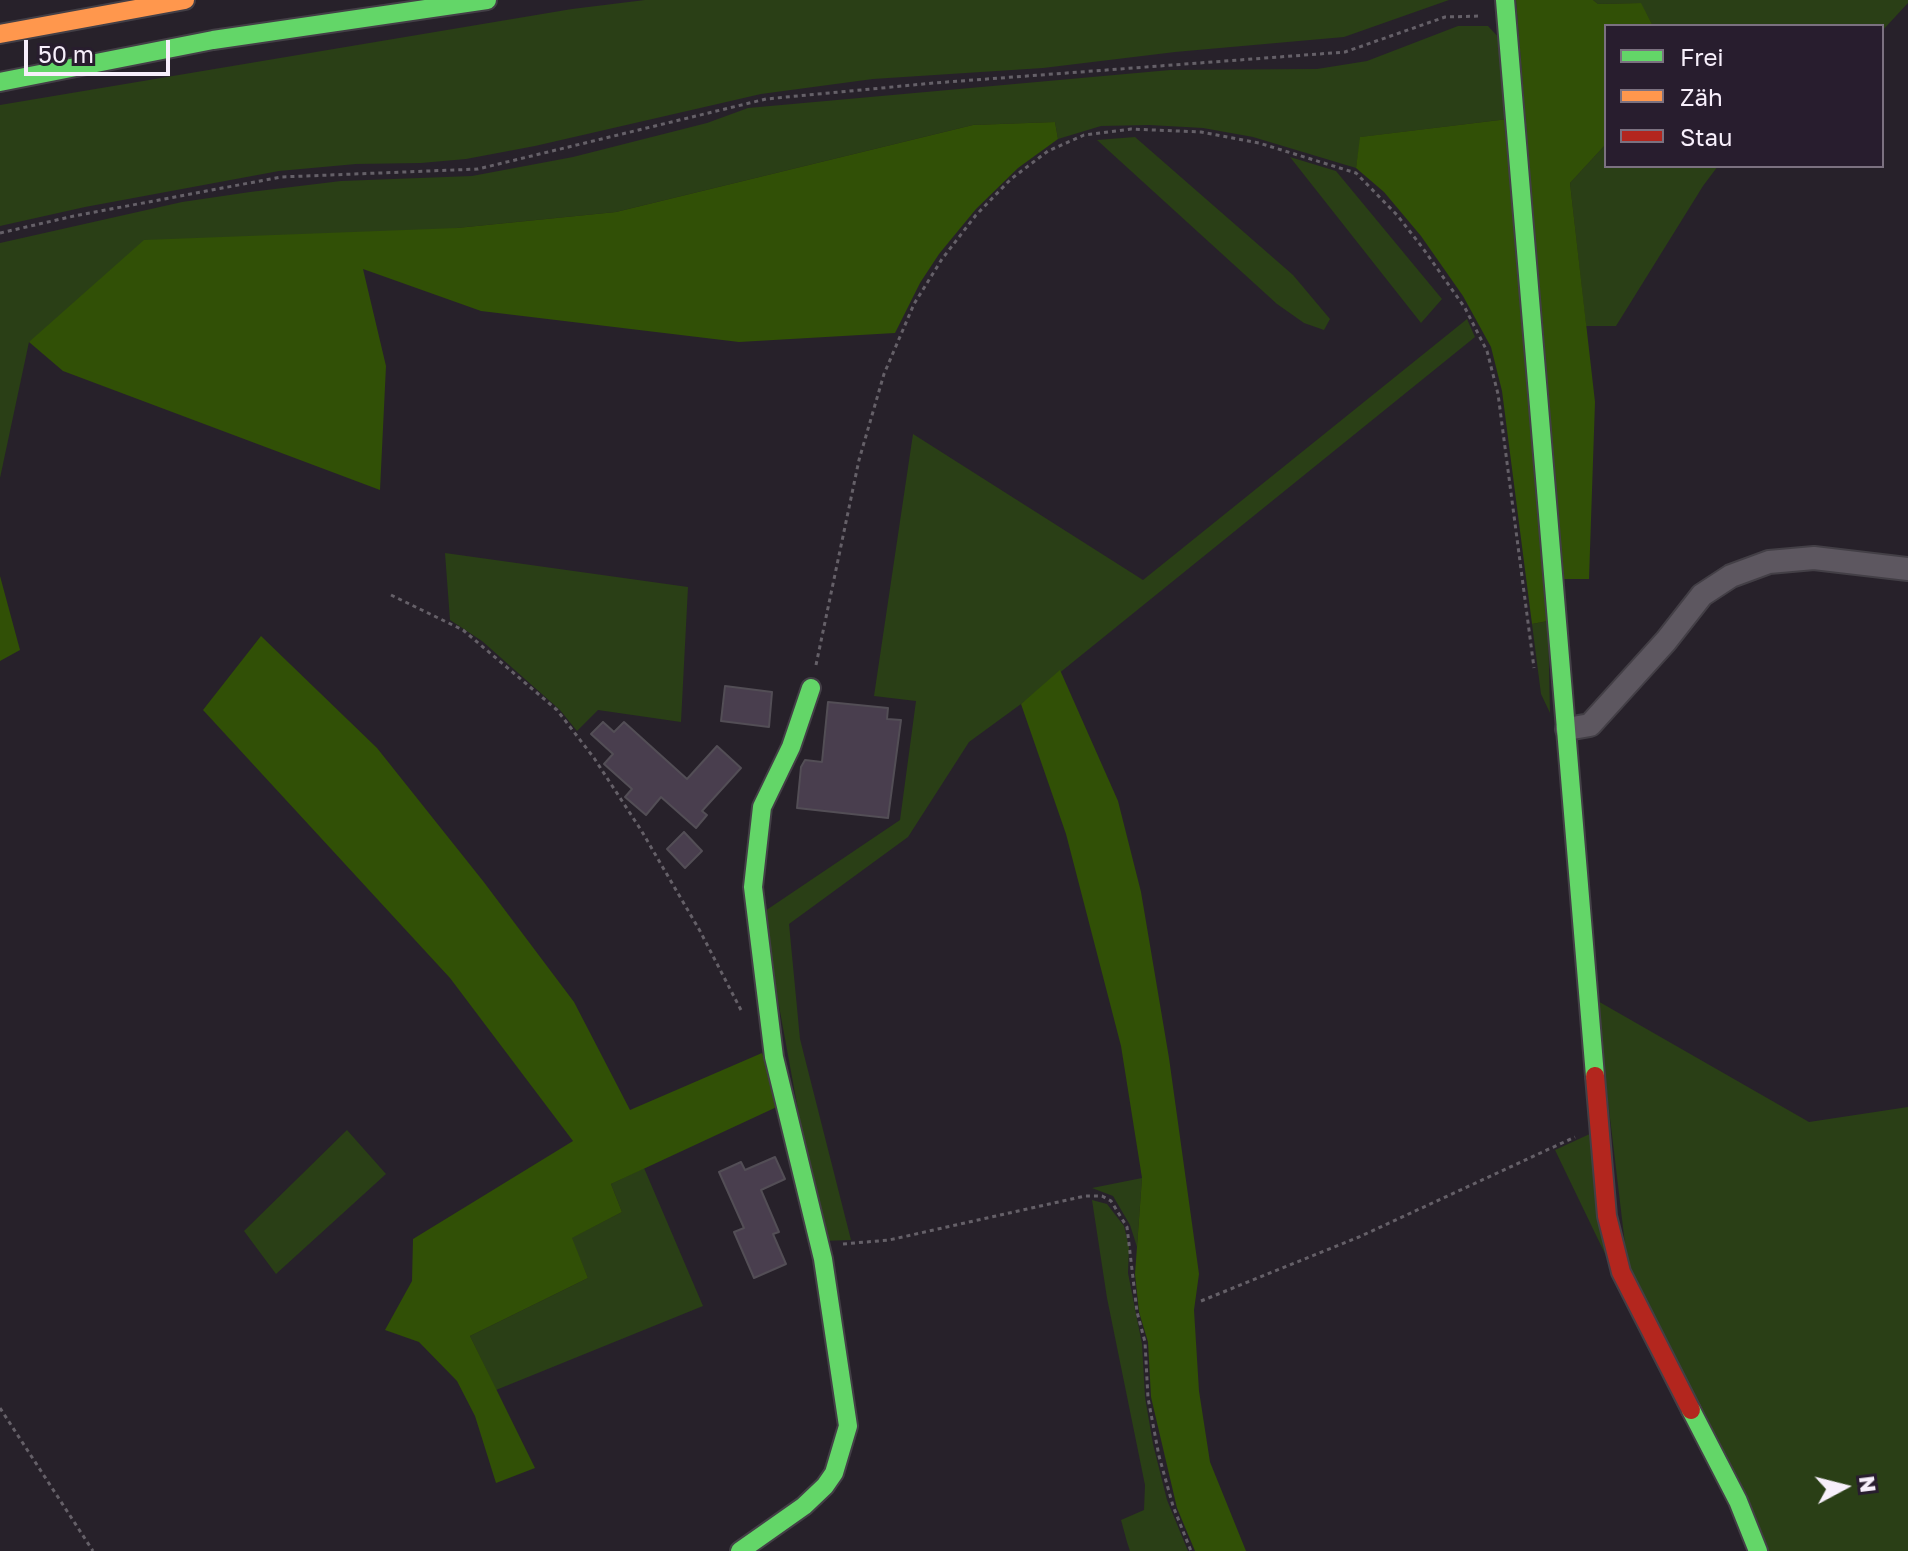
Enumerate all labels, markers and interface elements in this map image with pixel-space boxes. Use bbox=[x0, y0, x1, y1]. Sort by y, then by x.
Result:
scale bar bbox=[28, 24, 174, 74]
legend bbox=[1604, 24, 1884, 168]
text: 50 m bbox=[38, 39, 94, 68]
text: Frei bbox=[1680, 42, 1724, 71]
text: Zäh bbox=[1680, 82, 1723, 111]
text: Stau bbox=[1680, 122, 1733, 151]
north arrow bbox=[1804, 1447, 1884, 1527]
text: N bbox=[1854, 1474, 1883, 1494]

